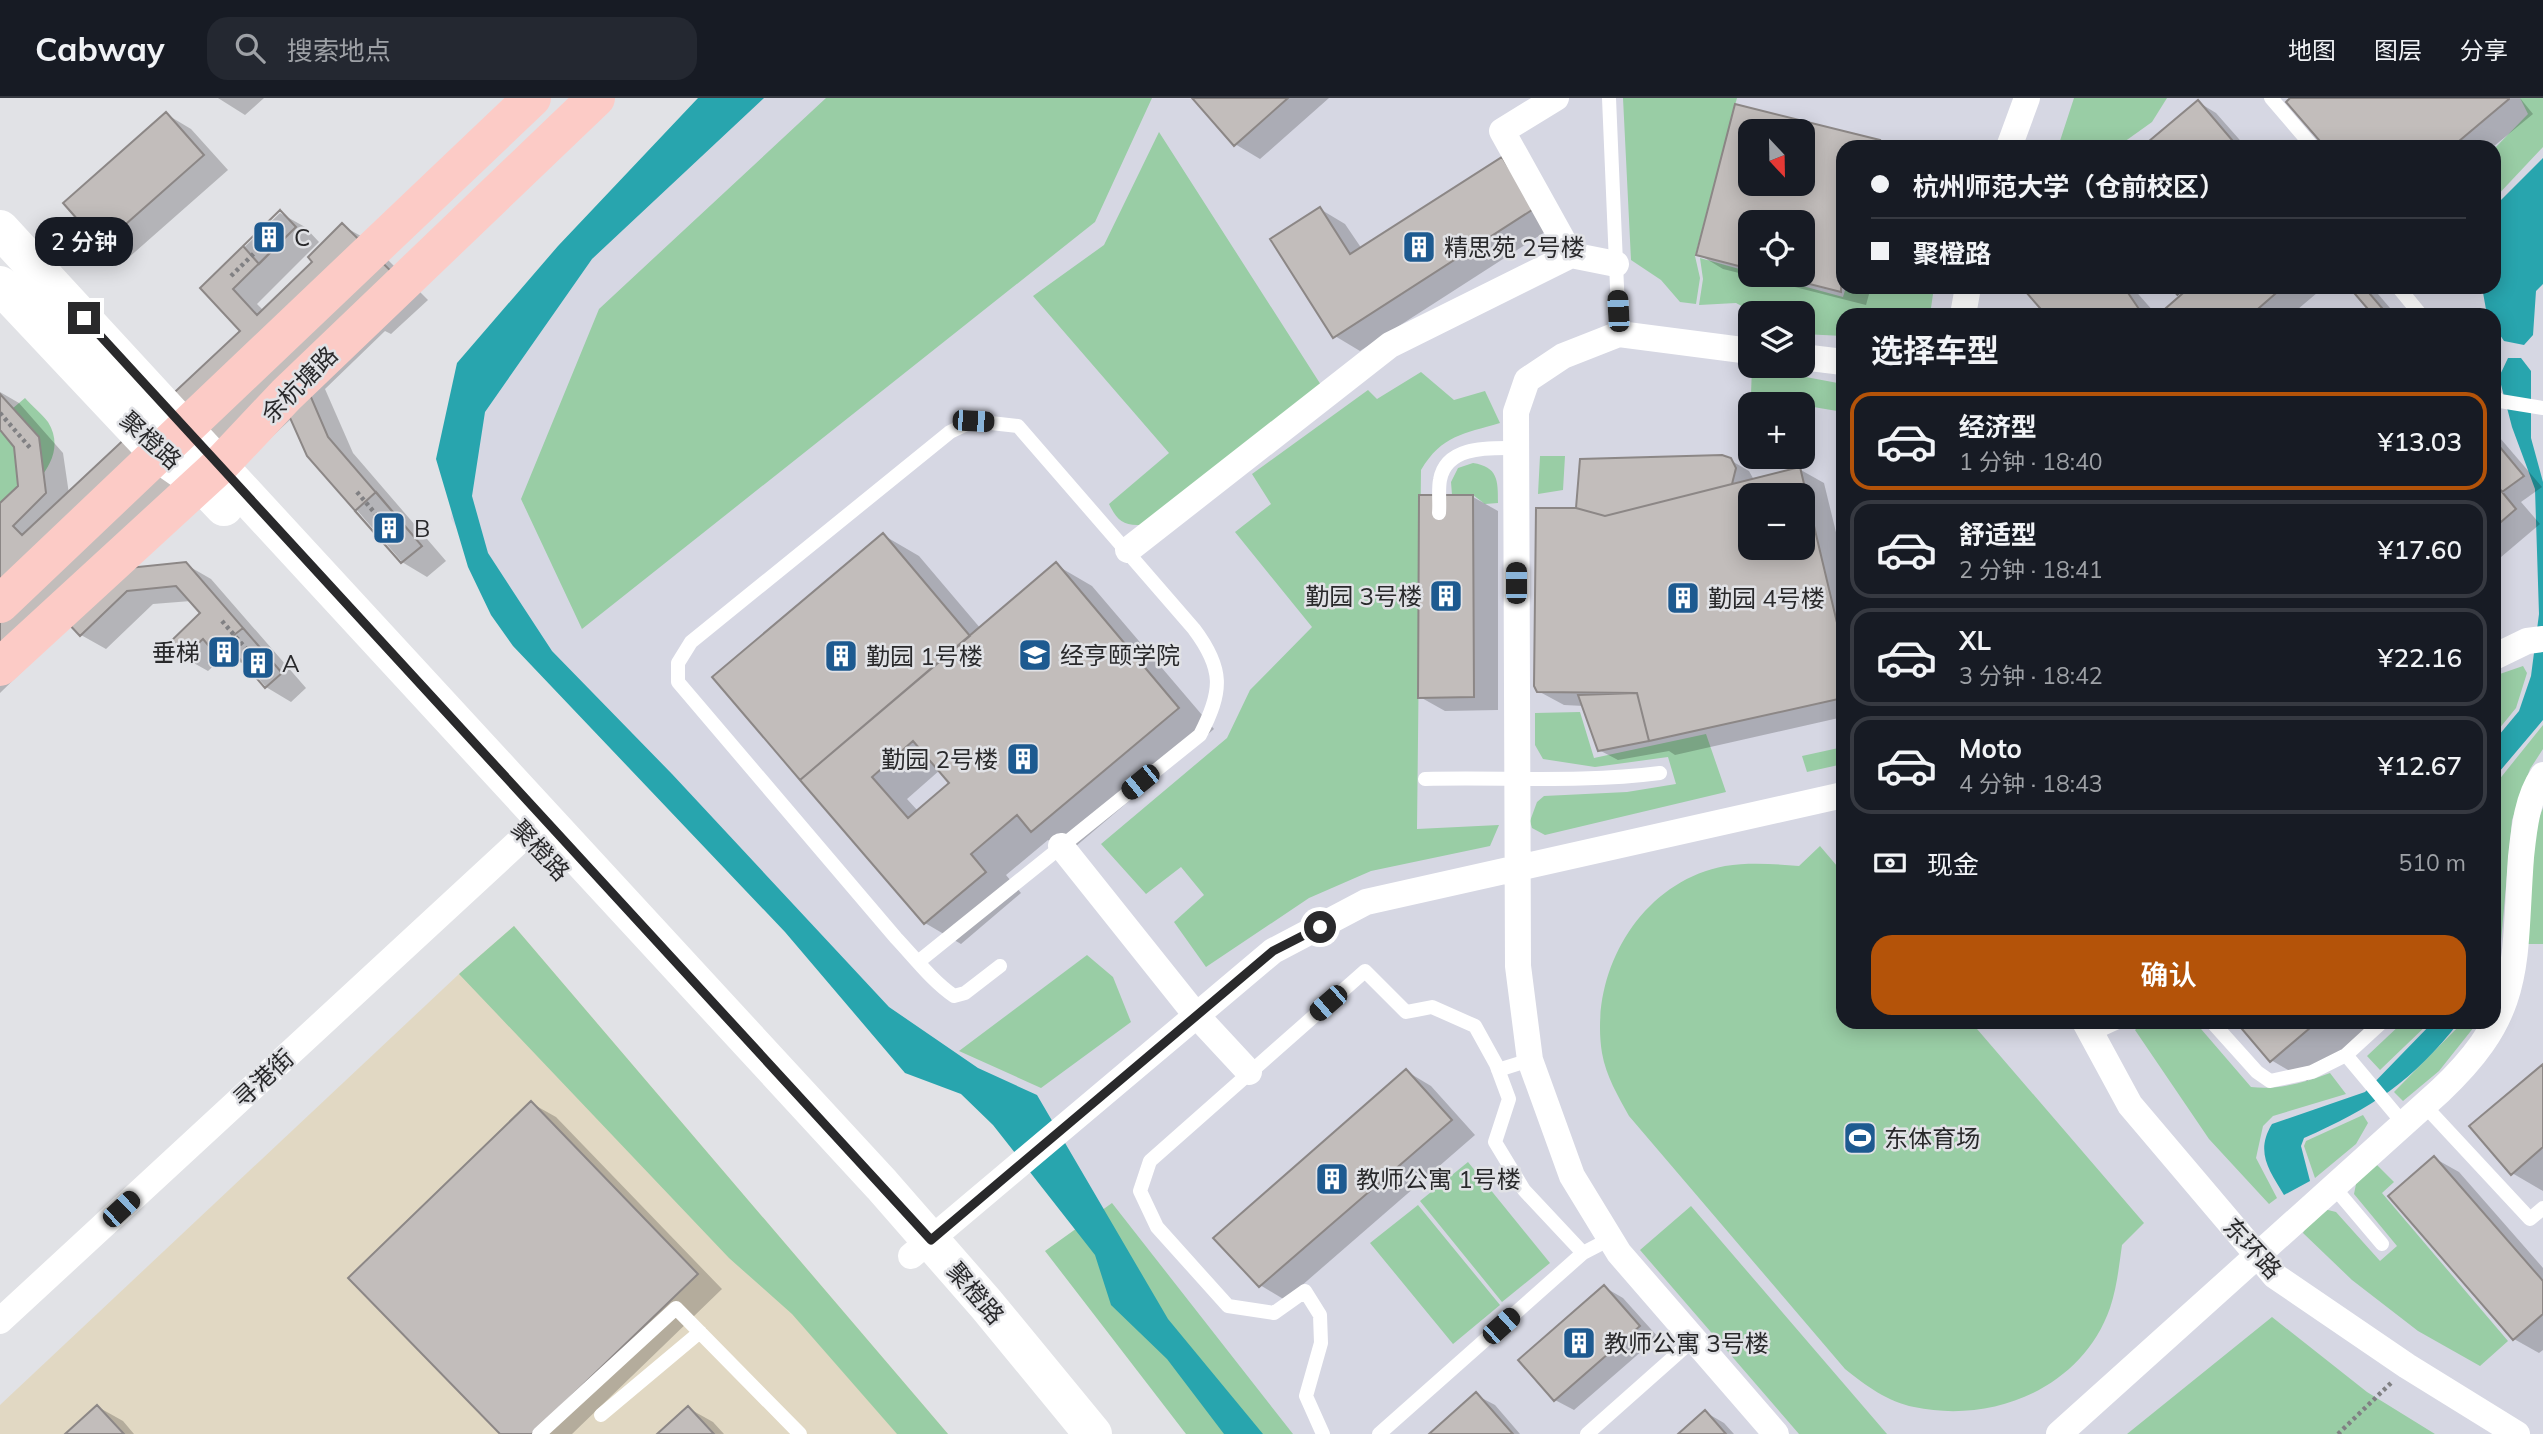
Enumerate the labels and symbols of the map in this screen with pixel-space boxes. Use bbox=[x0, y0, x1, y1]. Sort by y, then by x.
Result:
north arrow bbox=[1738, 119, 1815, 196]
callout: 2 分钟 bbox=[35, 216, 133, 266]
building icon: C bbox=[250, 218, 288, 256]
place label: C bbox=[294, 222, 310, 252]
building icon: 精思苑 2号楼 bbox=[1400, 228, 1438, 266]
place label: 精思苑 2号楼 bbox=[1444, 232, 1585, 262]
car bbox=[1607, 289, 1630, 333]
route end bbox=[68, 302, 100, 334]
street label: 余杭塘路 bbox=[254, 339, 344, 429]
street label: 聚橙路 bbox=[114, 405, 188, 475]
car bbox=[952, 409, 995, 433]
building icon: B bbox=[370, 509, 408, 547]
place label: B bbox=[414, 513, 430, 543]
car bbox=[1506, 562, 1527, 604]
building icon: 勤园 3号楼 bbox=[1427, 577, 1465, 615]
building icon: 勤园 4号楼 bbox=[1664, 579, 1702, 617]
place label: 勤园 3号楼 bbox=[1305, 581, 1422, 611]
place label: 勤园 4号楼 bbox=[1708, 583, 1825, 613]
building icon: 垂梯 bbox=[205, 633, 243, 671]
school or university icon: 经亨颐学院 bbox=[1016, 636, 1054, 674]
place label: 垂梯 bbox=[152, 637, 200, 667]
building icon: 勤园 1号楼 bbox=[822, 637, 860, 675]
place label: 经亨颐学院 bbox=[1060, 640, 1180, 670]
place label: 勤园 1号楼 bbox=[866, 641, 983, 671]
building icon: A bbox=[239, 644, 277, 682]
place label: A bbox=[282, 648, 300, 678]
building icon: 勤园 2号楼 bbox=[1004, 740, 1042, 778]
place label: 勤园 2号楼 bbox=[881, 744, 998, 774]
car bbox=[1118, 761, 1163, 803]
street label: 聚橙路 bbox=[505, 813, 577, 887]
route start bbox=[1304, 911, 1336, 943]
car bbox=[1306, 981, 1351, 1025]
street label: 寻港街 bbox=[226, 1042, 300, 1114]
sports icon: 东体育场 bbox=[1841, 1119, 1879, 1157]
place label: 东体育场 bbox=[1884, 1123, 1980, 1153]
building icon: 教师公寓 1号楼 bbox=[1313, 1160, 1351, 1198]
place label: 教师公寓 1号楼 bbox=[1356, 1164, 1521, 1194]
car bbox=[99, 1187, 144, 1231]
street label: 东环路 bbox=[2217, 1211, 2289, 1285]
street label: 聚橙路 bbox=[941, 1256, 1011, 1330]
car bbox=[1479, 1304, 1524, 1348]
building icon: 教师公寓 3号楼 bbox=[1560, 1324, 1598, 1362]
place label: 教师公寓 3号楼 bbox=[1604, 1328, 1769, 1358]

